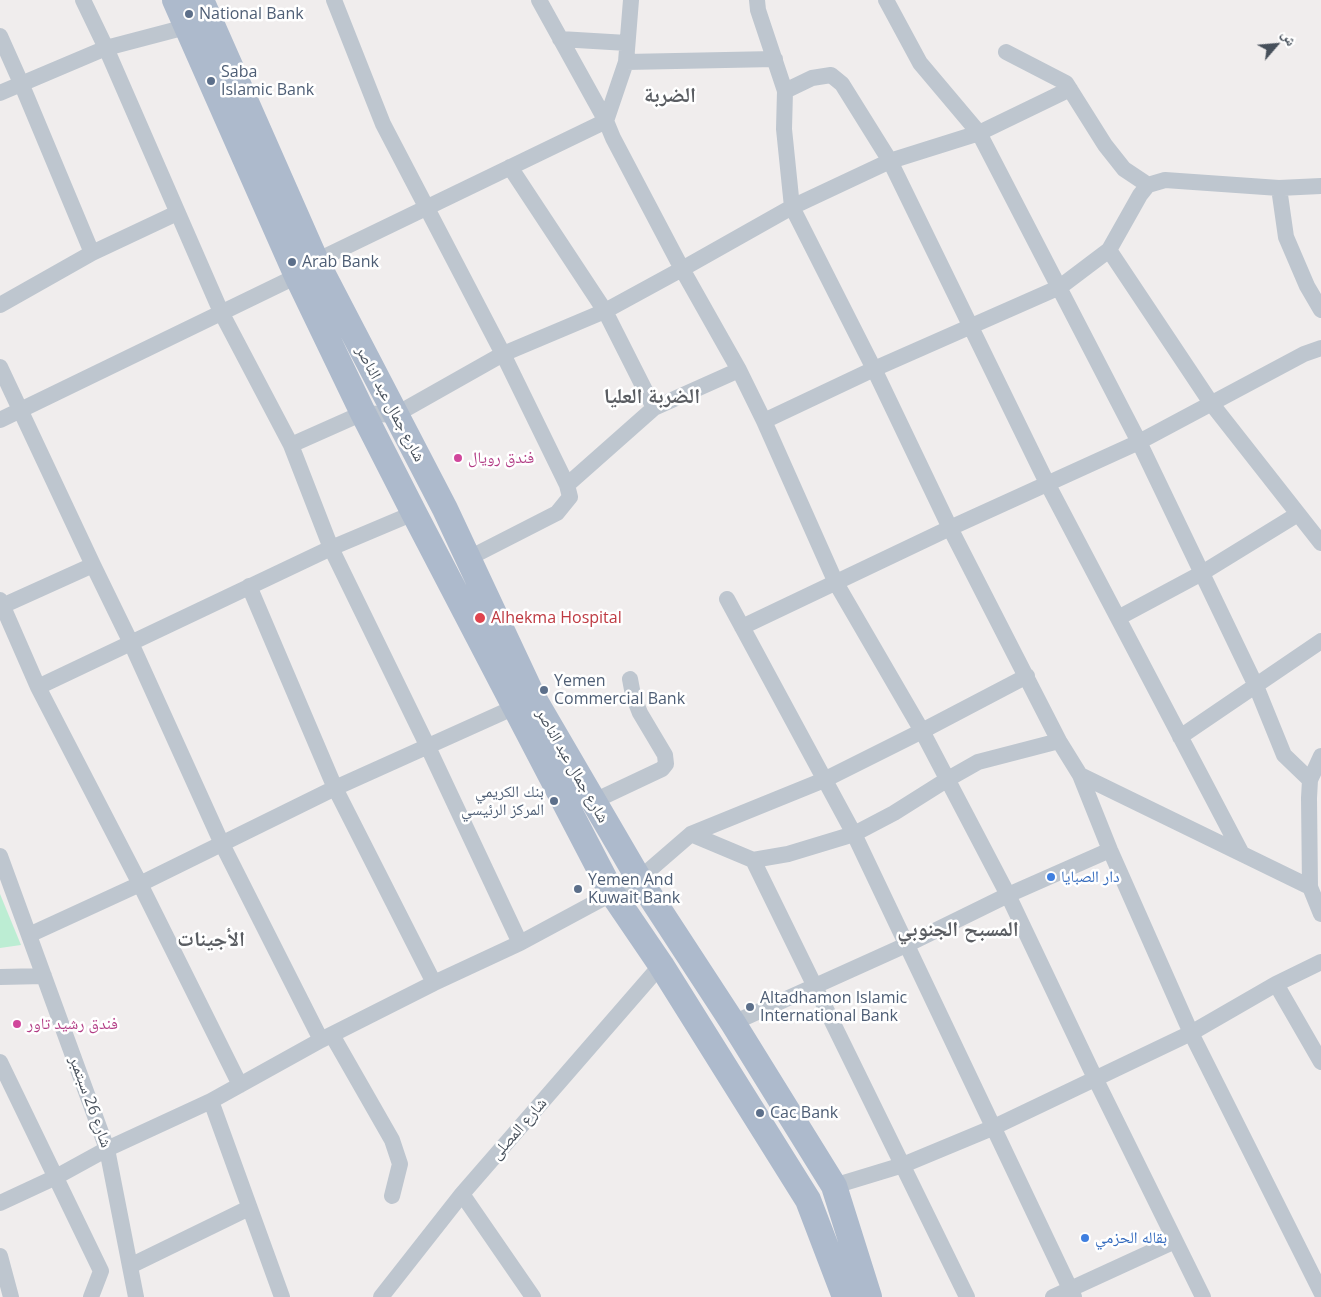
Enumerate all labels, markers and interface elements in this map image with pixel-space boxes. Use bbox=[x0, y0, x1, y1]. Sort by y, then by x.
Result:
place label: National Bank bbox=[199, 4, 304, 24]
marker: National Bank bbox=[183, 8, 195, 20]
north arrow bbox=[1251, 20, 1301, 70]
text: ش bbox=[1278, 27, 1302, 49]
place label: Saba Islamic Bank bbox=[221, 62, 314, 100]
marker: Saba Islamic Bank bbox=[205, 75, 217, 87]
district label: الضربة bbox=[644, 83, 696, 109]
place label: Arab Bank bbox=[302, 252, 379, 272]
marker: Arab Bank bbox=[286, 256, 298, 268]
street label: شارع جمال عبد الناصر bbox=[351, 343, 429, 465]
district label: الضربة العليا bbox=[604, 384, 700, 410]
place label: فندق رويال bbox=[468, 448, 534, 468]
marker: فندق رويال bbox=[452, 452, 464, 464]
place label: Alhekma Hospital bbox=[491, 608, 622, 628]
marker: Alhekma Hospital bbox=[473, 611, 487, 625]
place label: Yemen Commercial Bank bbox=[554, 671, 685, 709]
marker: Yemen Commercial Bank bbox=[538, 684, 550, 696]
street label: شارع جمال عبد الناصر bbox=[532, 706, 612, 826]
place label: بنك الكريمي المركز الرئيسي bbox=[461, 782, 544, 820]
marker: بنك الكريمي المركز الرئيسي bbox=[548, 795, 560, 807]
place label: دار الصبايا bbox=[1061, 867, 1120, 887]
place label: Yemen And Kuwait Bank bbox=[588, 870, 680, 908]
marker: دار الصبايا bbox=[1045, 871, 1057, 883]
marker: Yemen And Kuwait Bank bbox=[572, 883, 584, 895]
district label: المسبح الجنوبي bbox=[897, 917, 1019, 943]
district label: الأجينات bbox=[177, 927, 245, 953]
place label: Altadhamon Islamic International Bank bbox=[760, 988, 907, 1026]
marker: Altadhamon Islamic International Bank bbox=[744, 1001, 756, 1013]
place label: فندق رشيد تاور bbox=[27, 1014, 118, 1034]
marker: فندق رشيد تاور bbox=[11, 1018, 23, 1030]
street label: شارع 26 سبتمبر bbox=[65, 1054, 115, 1150]
street label: شارع المصلى bbox=[487, 1094, 551, 1164]
place label: Cac Bank bbox=[770, 1103, 838, 1123]
marker: Cac Bank bbox=[754, 1107, 766, 1119]
place label: بقاله الحزمي bbox=[1095, 1228, 1167, 1248]
marker: بقاله الحزمي bbox=[1079, 1232, 1091, 1244]

